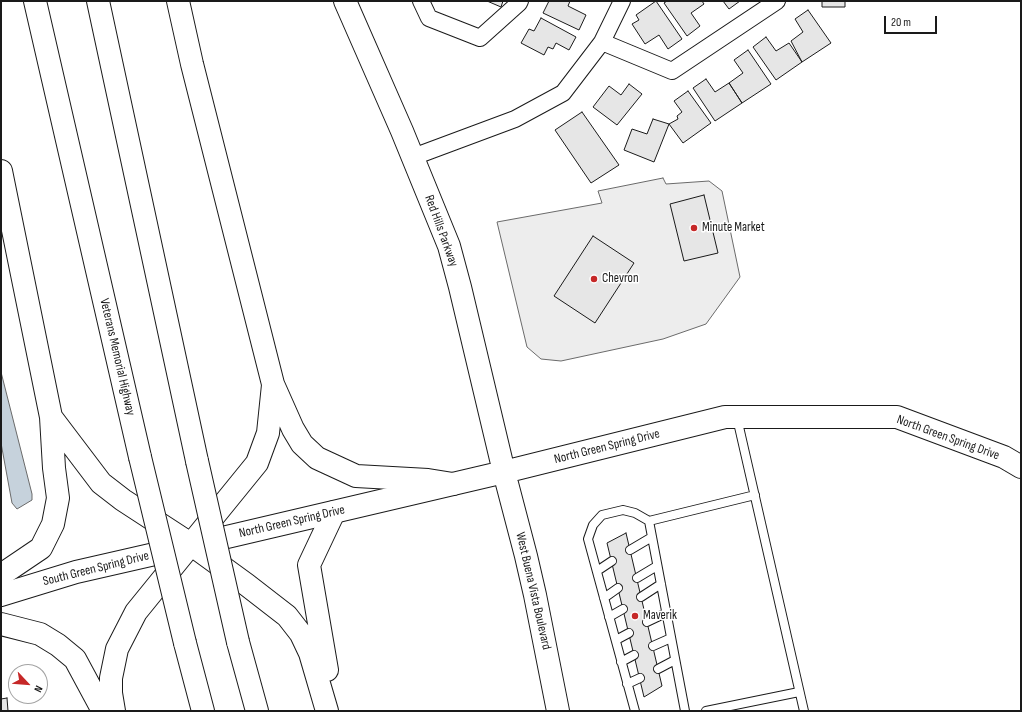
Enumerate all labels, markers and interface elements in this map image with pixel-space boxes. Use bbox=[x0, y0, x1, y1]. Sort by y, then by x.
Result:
scale bar bbox=[886, 8, 939, 34]
text: 20 m bbox=[891, 15, 911, 30]
street label: Red Hills Parkway bbox=[421, 193, 461, 269]
place label: Minute Market bbox=[702, 220, 765, 236]
marker: Minute Market bbox=[689, 223, 699, 233]
place label: Chevron bbox=[602, 271, 639, 287]
marker: Chevron bbox=[589, 274, 599, 284]
street label: Veterans Memorial Highway bbox=[96, 297, 138, 417]
street label: North Green Spring Drive bbox=[894, 412, 1002, 464]
street label: North Green Spring Drive bbox=[553, 426, 661, 468]
street label: North Green Spring Drive bbox=[238, 502, 346, 542]
street label: West Buena Vista Boulevard bbox=[512, 531, 554, 651]
street label: South Green Spring Drive bbox=[41, 548, 151, 590]
place label: Maverik bbox=[643, 608, 677, 624]
marker: Maverik bbox=[630, 611, 640, 621]
north arrow bbox=[8, 664, 48, 704]
text: N bbox=[31, 684, 45, 695]

